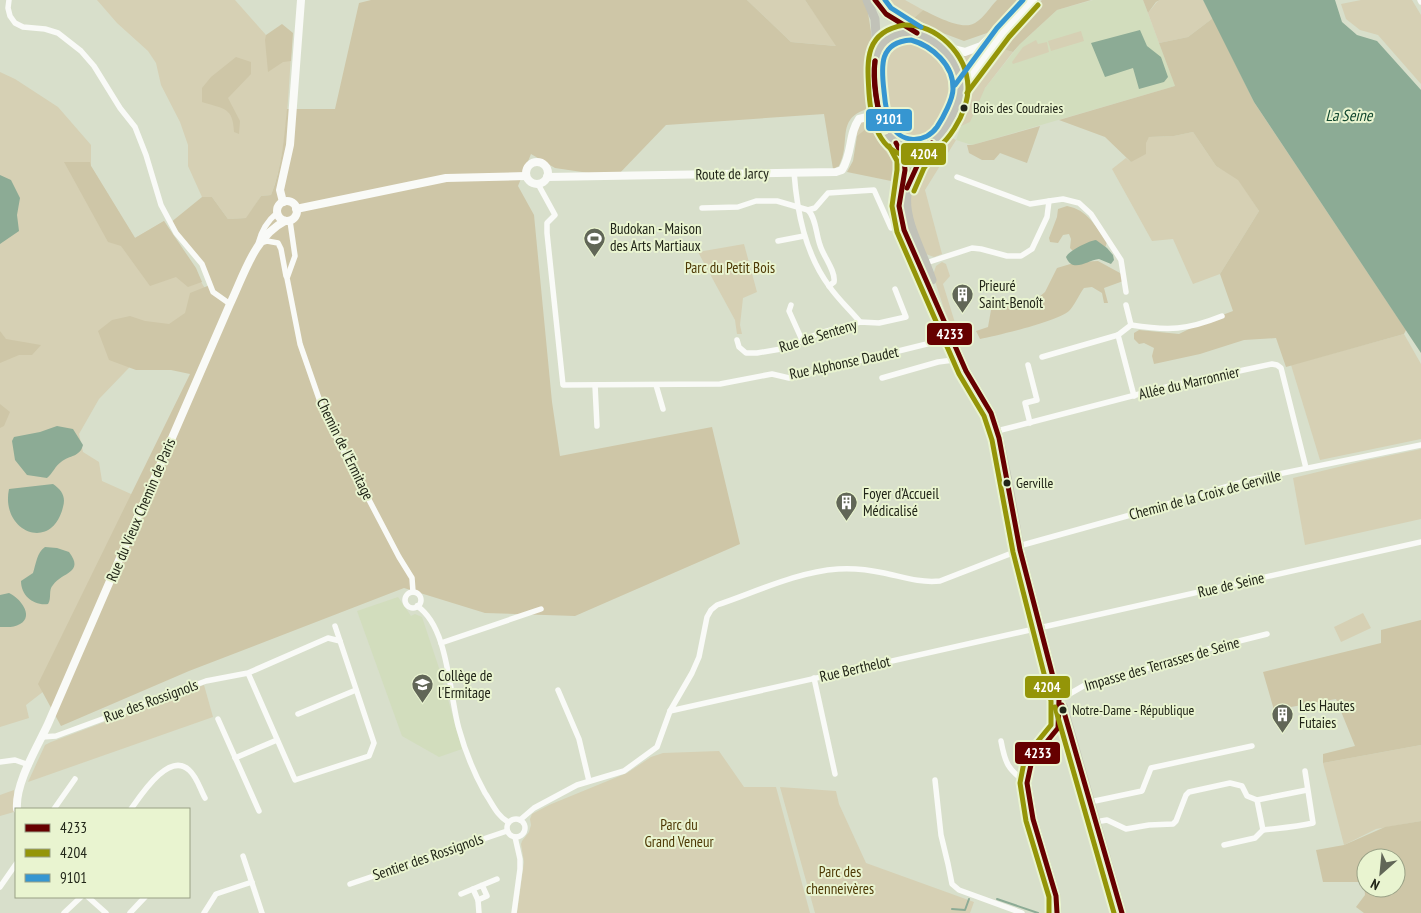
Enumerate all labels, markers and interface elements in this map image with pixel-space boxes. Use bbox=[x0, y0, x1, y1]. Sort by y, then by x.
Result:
place label: Bois des Coudraies bbox=[973, 99, 1063, 117]
marker: Bois des Coudraies bbox=[959, 103, 969, 113]
water label: La Seine bbox=[1326, 105, 1374, 125]
line badge: 9101 bbox=[865, 108, 913, 132]
text: 9101 bbox=[876, 110, 902, 128]
line badge: 4204 bbox=[900, 142, 947, 166]
text: 4204 bbox=[911, 145, 938, 163]
street label: Route de Jarcy bbox=[695, 163, 769, 184]
place label: Budokan - Maison des Arts Martiaux bbox=[610, 219, 702, 255]
sports icon: Budokan - Maison des Arts Martiaux bbox=[582, 226, 606, 257]
park label: Parc du Petit Bois bbox=[685, 258, 775, 277]
place label: Prieuré Saint-Benoît bbox=[979, 276, 1043, 312]
building icon: Prieuré Saint-Benoît bbox=[951, 283, 975, 314]
street label: Rue de Senteny bbox=[777, 315, 859, 356]
line badge: 4233 bbox=[926, 322, 973, 346]
text: 4233 bbox=[937, 325, 963, 343]
street label: Rue Alphonse Daudet bbox=[788, 342, 900, 383]
street label: Allée du Marronnier bbox=[1137, 362, 1242, 403]
street label: Chemin de l'Ermitage bbox=[313, 395, 378, 503]
street label: Rue du Vieux Chemin de Paris bbox=[102, 435, 179, 584]
street label: Chemin de la Croix de Gerville bbox=[1127, 465, 1283, 524]
place label: Gerville bbox=[1016, 474, 1053, 492]
marker: Gerville bbox=[1002, 478, 1012, 488]
place label: Foyer d’Accueil Médicalisé bbox=[863, 484, 939, 520]
building icon: Foyer d’Accueil Médicalisé bbox=[835, 491, 859, 522]
street label: Rue de Seine bbox=[1196, 568, 1266, 601]
street label: Impasse des Terrasses de Seine bbox=[1082, 632, 1242, 695]
street label: Rue Berthelot bbox=[818, 651, 892, 686]
place label: Collège de l'Ermitage bbox=[438, 666, 493, 702]
school or university icon: Collège de l'Ermitage bbox=[410, 673, 434, 704]
street label: Rue des Rossignols bbox=[101, 675, 200, 726]
line badge: 4204 bbox=[1024, 675, 1071, 699]
text: 4204 bbox=[1034, 678, 1061, 696]
place label: Les Hautes Futaies bbox=[1299, 696, 1355, 732]
place label: Notre-Dame - République bbox=[1072, 701, 1195, 719]
building icon: Les Hautes Futaies bbox=[1271, 703, 1295, 734]
marker: Notre-Dame - République bbox=[1058, 705, 1068, 715]
line badge: 4233 bbox=[1014, 741, 1061, 765]
text: 4233 bbox=[1025, 744, 1051, 762]
legend bbox=[15, 808, 190, 898]
park label: Parc du Grand Veneur bbox=[644, 815, 714, 851]
text: 4233 bbox=[60, 818, 87, 837]
street label: Sentier des Rossignols bbox=[370, 829, 486, 884]
text: 4204 bbox=[60, 843, 87, 862]
north arrow bbox=[1356, 848, 1406, 898]
park label: Parc des chenneivères bbox=[806, 862, 874, 898]
text: 9101 bbox=[60, 868, 87, 887]
text: N bbox=[1368, 875, 1383, 894]

